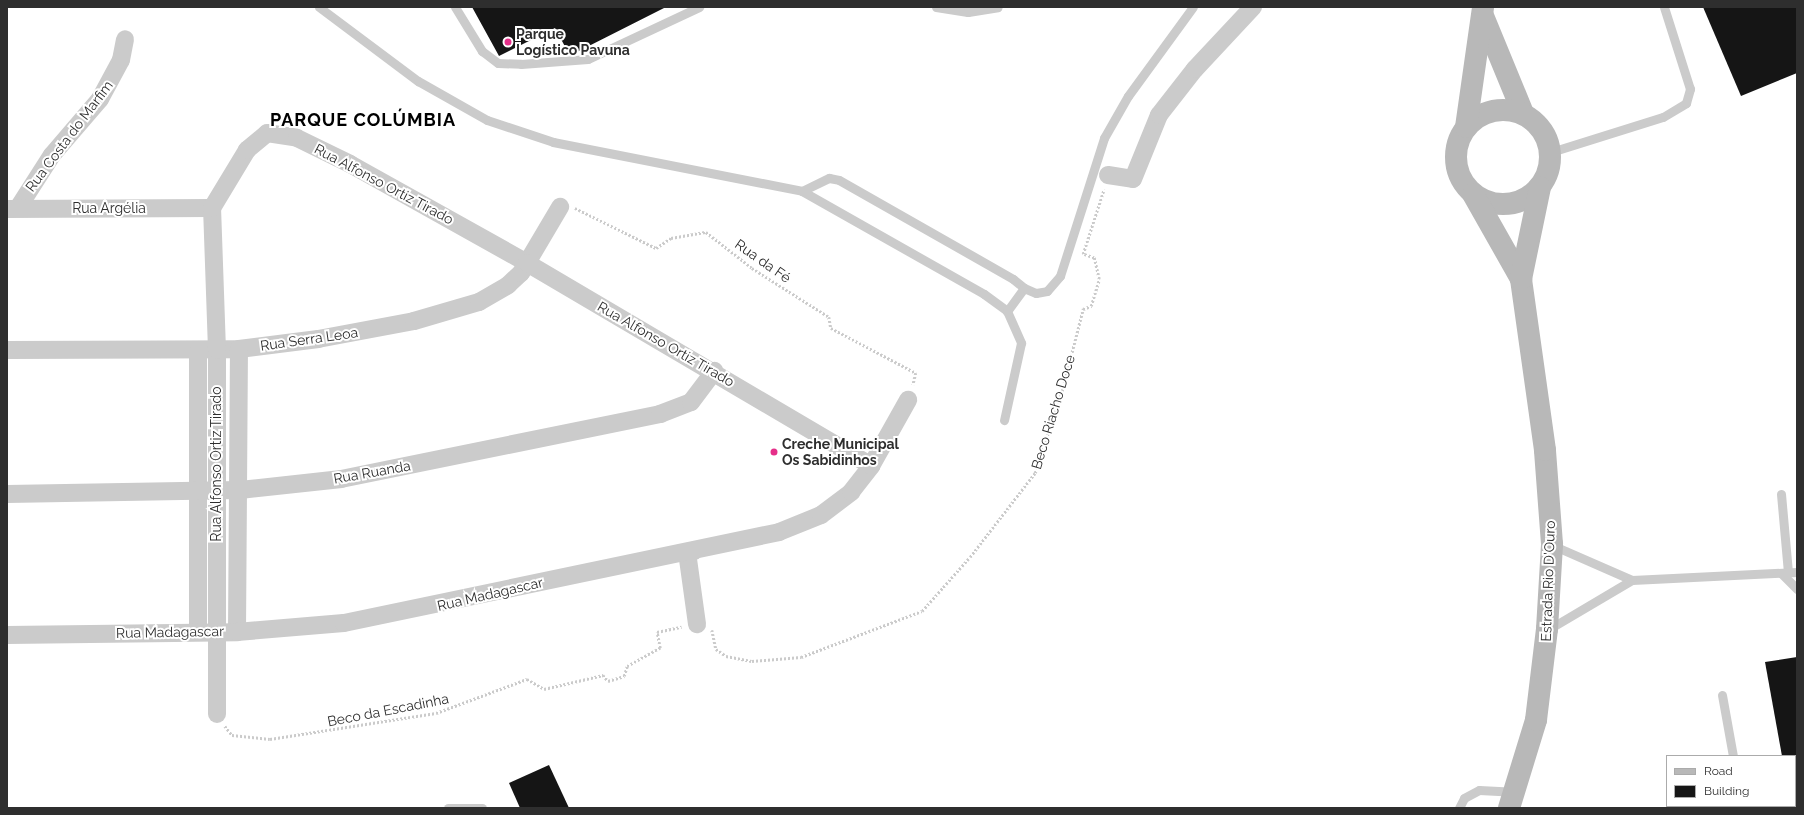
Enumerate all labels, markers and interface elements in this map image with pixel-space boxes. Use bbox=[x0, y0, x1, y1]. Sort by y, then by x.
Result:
place label: Parque Logístico Pavuna bbox=[516, 26, 630, 58]
marker: Parque Logístico Pavuna bbox=[503, 37, 513, 47]
street label: Rua Costa do Marfim bbox=[22, 77, 116, 195]
district label: PARQUE COLÚMBIA bbox=[270, 109, 456, 131]
street label: Rua Alfonso Ortiz Tirado bbox=[311, 140, 457, 228]
street label: Rua Argélia bbox=[72, 200, 146, 216]
street label: Rua da Fé bbox=[732, 236, 794, 286]
street label: Rua Alfonso Ortiz Tirado bbox=[594, 298, 738, 390]
street label: Rua Serra Leoa bbox=[259, 324, 359, 354]
street label: Beco Riacho Doce bbox=[1028, 353, 1078, 471]
street label: Rua Alfonso Ortiz Tirado bbox=[208, 386, 224, 542]
place label: Creche Municipal Os Sabidinhos bbox=[782, 436, 899, 468]
marker: Creche Municipal Os Sabidinhos bbox=[769, 447, 779, 457]
street label: Rua Ruanda bbox=[332, 457, 412, 487]
street label: Estrada Rio D'Ouro bbox=[1537, 520, 1559, 642]
street label: Rua Madagascar bbox=[435, 574, 545, 614]
street label: Rua Madagascar bbox=[116, 623, 224, 641]
street label: Beco da Escadinha bbox=[326, 690, 450, 730]
legend bbox=[1666, 755, 1796, 807]
text: Road bbox=[1704, 764, 1733, 778]
text: Building bbox=[1704, 784, 1750, 798]

